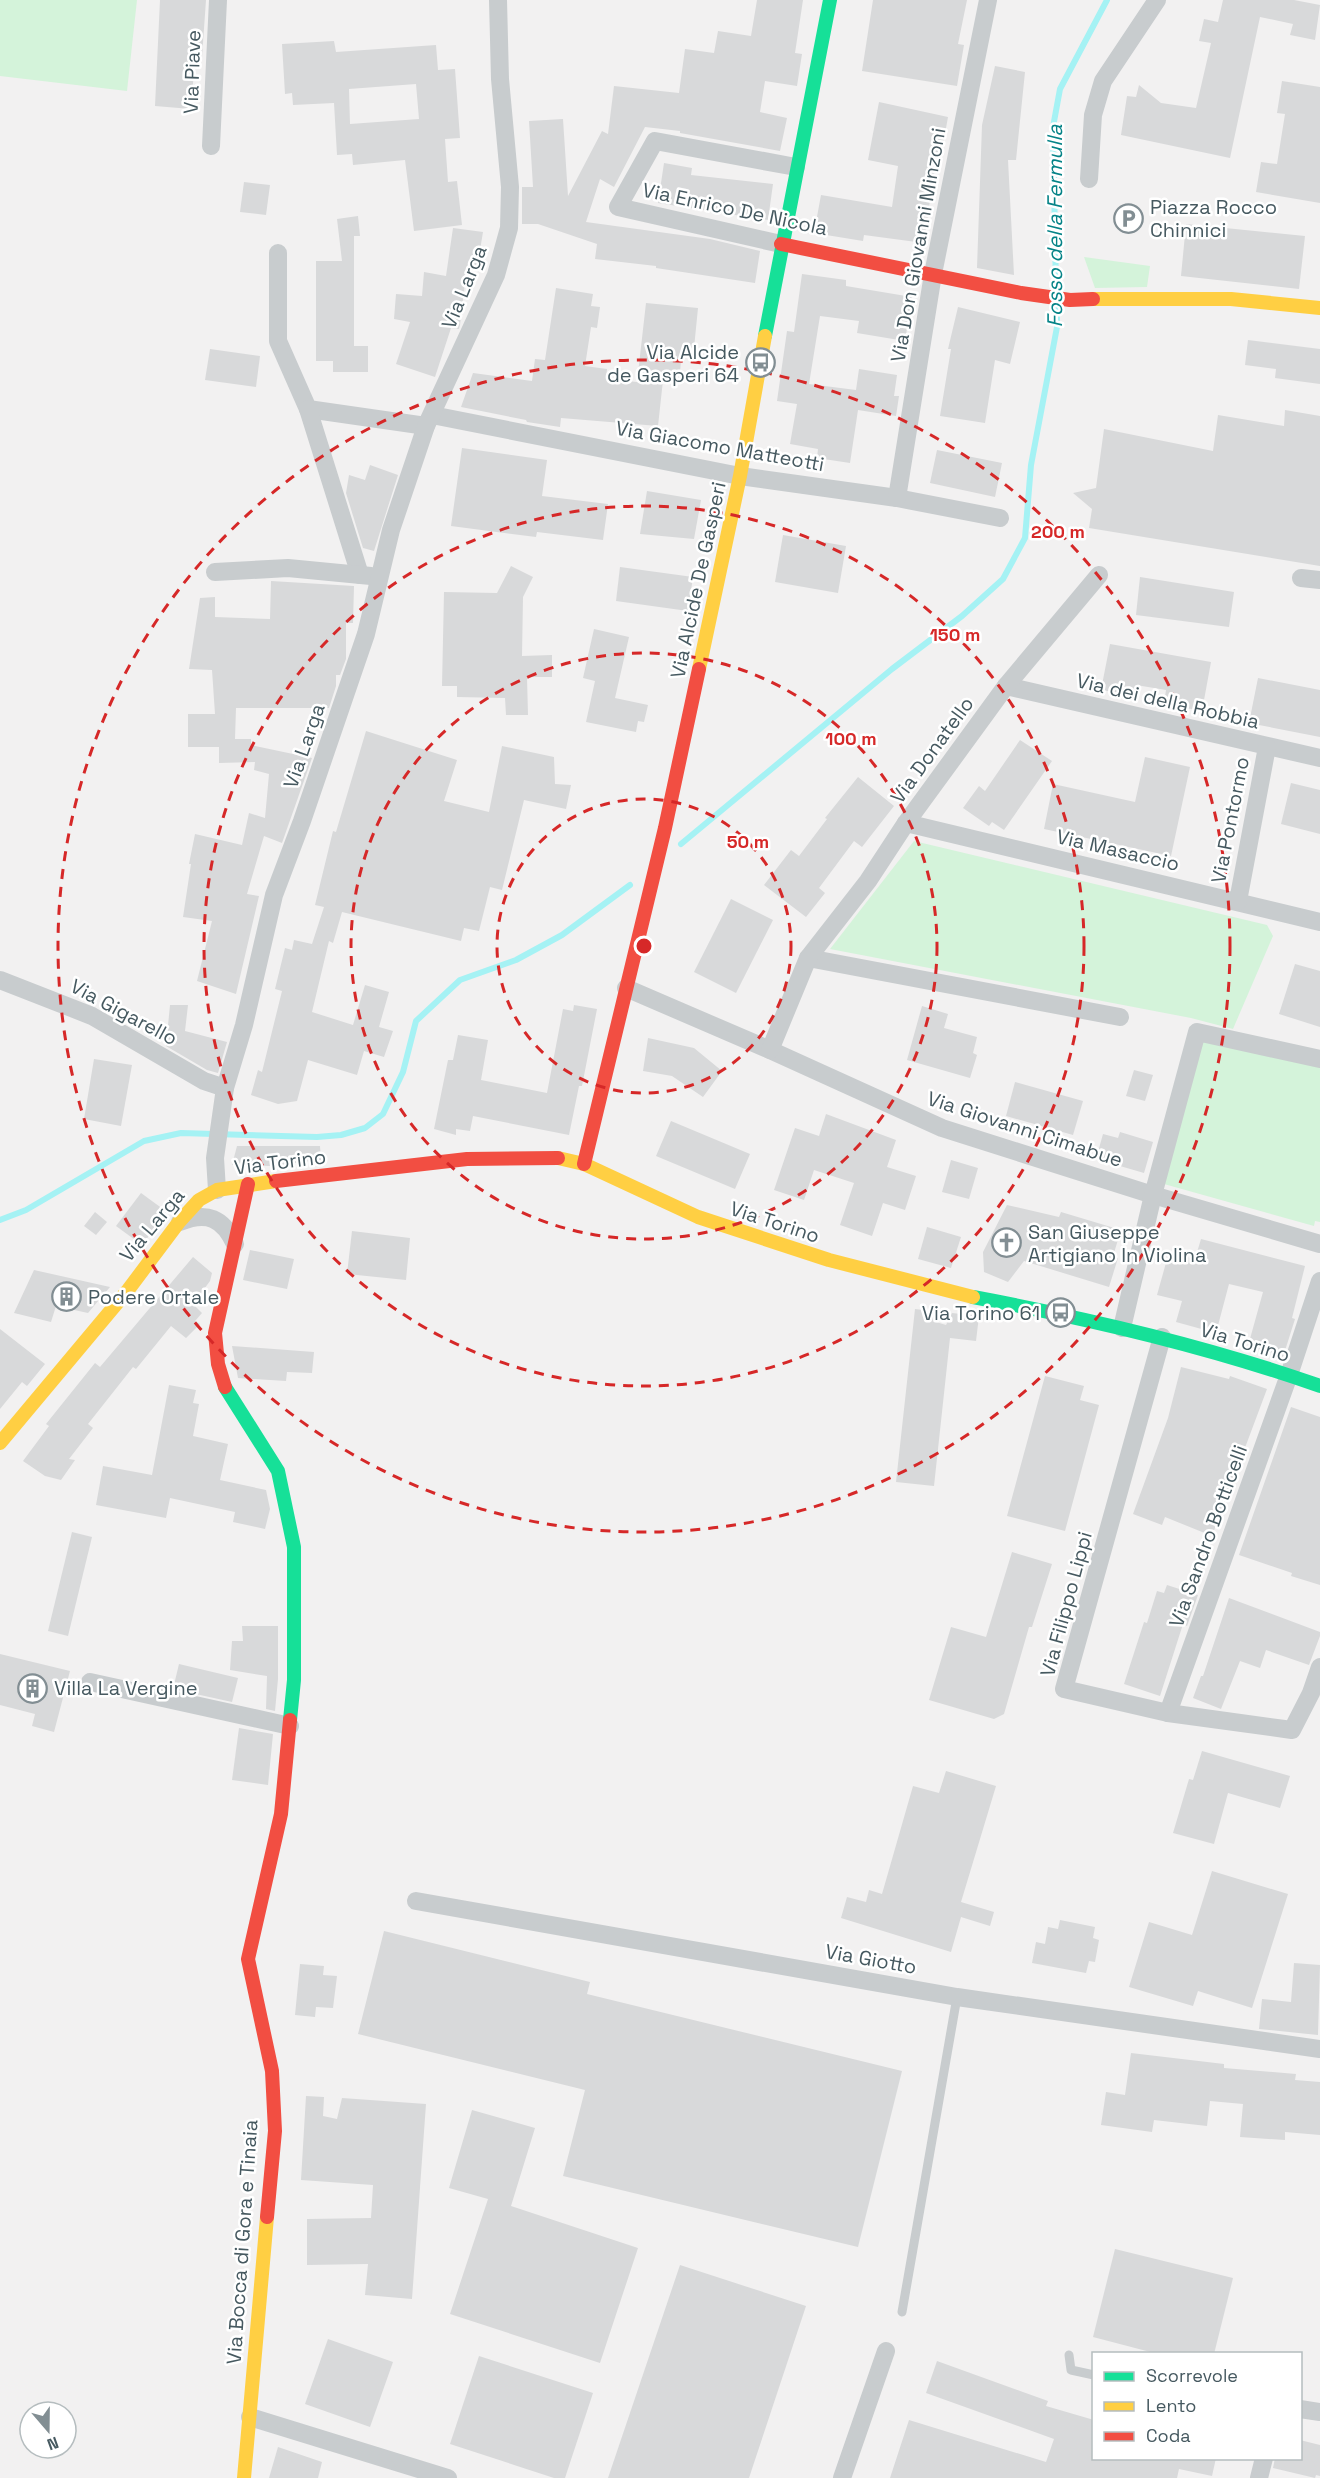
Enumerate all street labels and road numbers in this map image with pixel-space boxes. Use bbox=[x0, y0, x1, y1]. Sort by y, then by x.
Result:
street label: Via Piave bbox=[178, 30, 206, 114]
street label: Via Don Giovanni Minzoni bbox=[885, 126, 951, 364]
street label: Via Enrico De Nicola bbox=[640, 177, 830, 241]
street label: Via Larga bbox=[435, 241, 493, 333]
street label: Via Giacomo Matteotti bbox=[614, 415, 826, 477]
street label: Via Alcide De Gasperi bbox=[664, 479, 732, 681]
street label: Via dei della Robbia bbox=[1074, 667, 1262, 735]
street label: Via Donatello bbox=[885, 692, 979, 808]
street label: Via Larga bbox=[277, 700, 331, 792]
street label: Via Pontormo bbox=[1205, 755, 1255, 885]
street label: Via Masaccio bbox=[1054, 823, 1182, 877]
street label: Via Gigarello bbox=[66, 973, 182, 1051]
street label: Via Giovanni Cimabue bbox=[924, 1085, 1126, 1173]
street label: Via Torino bbox=[232, 1143, 328, 1181]
street label: Via Larga bbox=[114, 1183, 190, 1267]
street label: Via Torino bbox=[727, 1195, 823, 1249]
street label: Via Torino bbox=[1197, 1316, 1293, 1368]
street label: Via Sandro Botticelli bbox=[1163, 1441, 1253, 1631]
street label: Via Filippo Lippi bbox=[1034, 1529, 1098, 1679]
street label: Via Giotto bbox=[823, 1938, 919, 1980]
street label: Via Bocca di Gora e Tinaia bbox=[220, 2119, 264, 2365]

